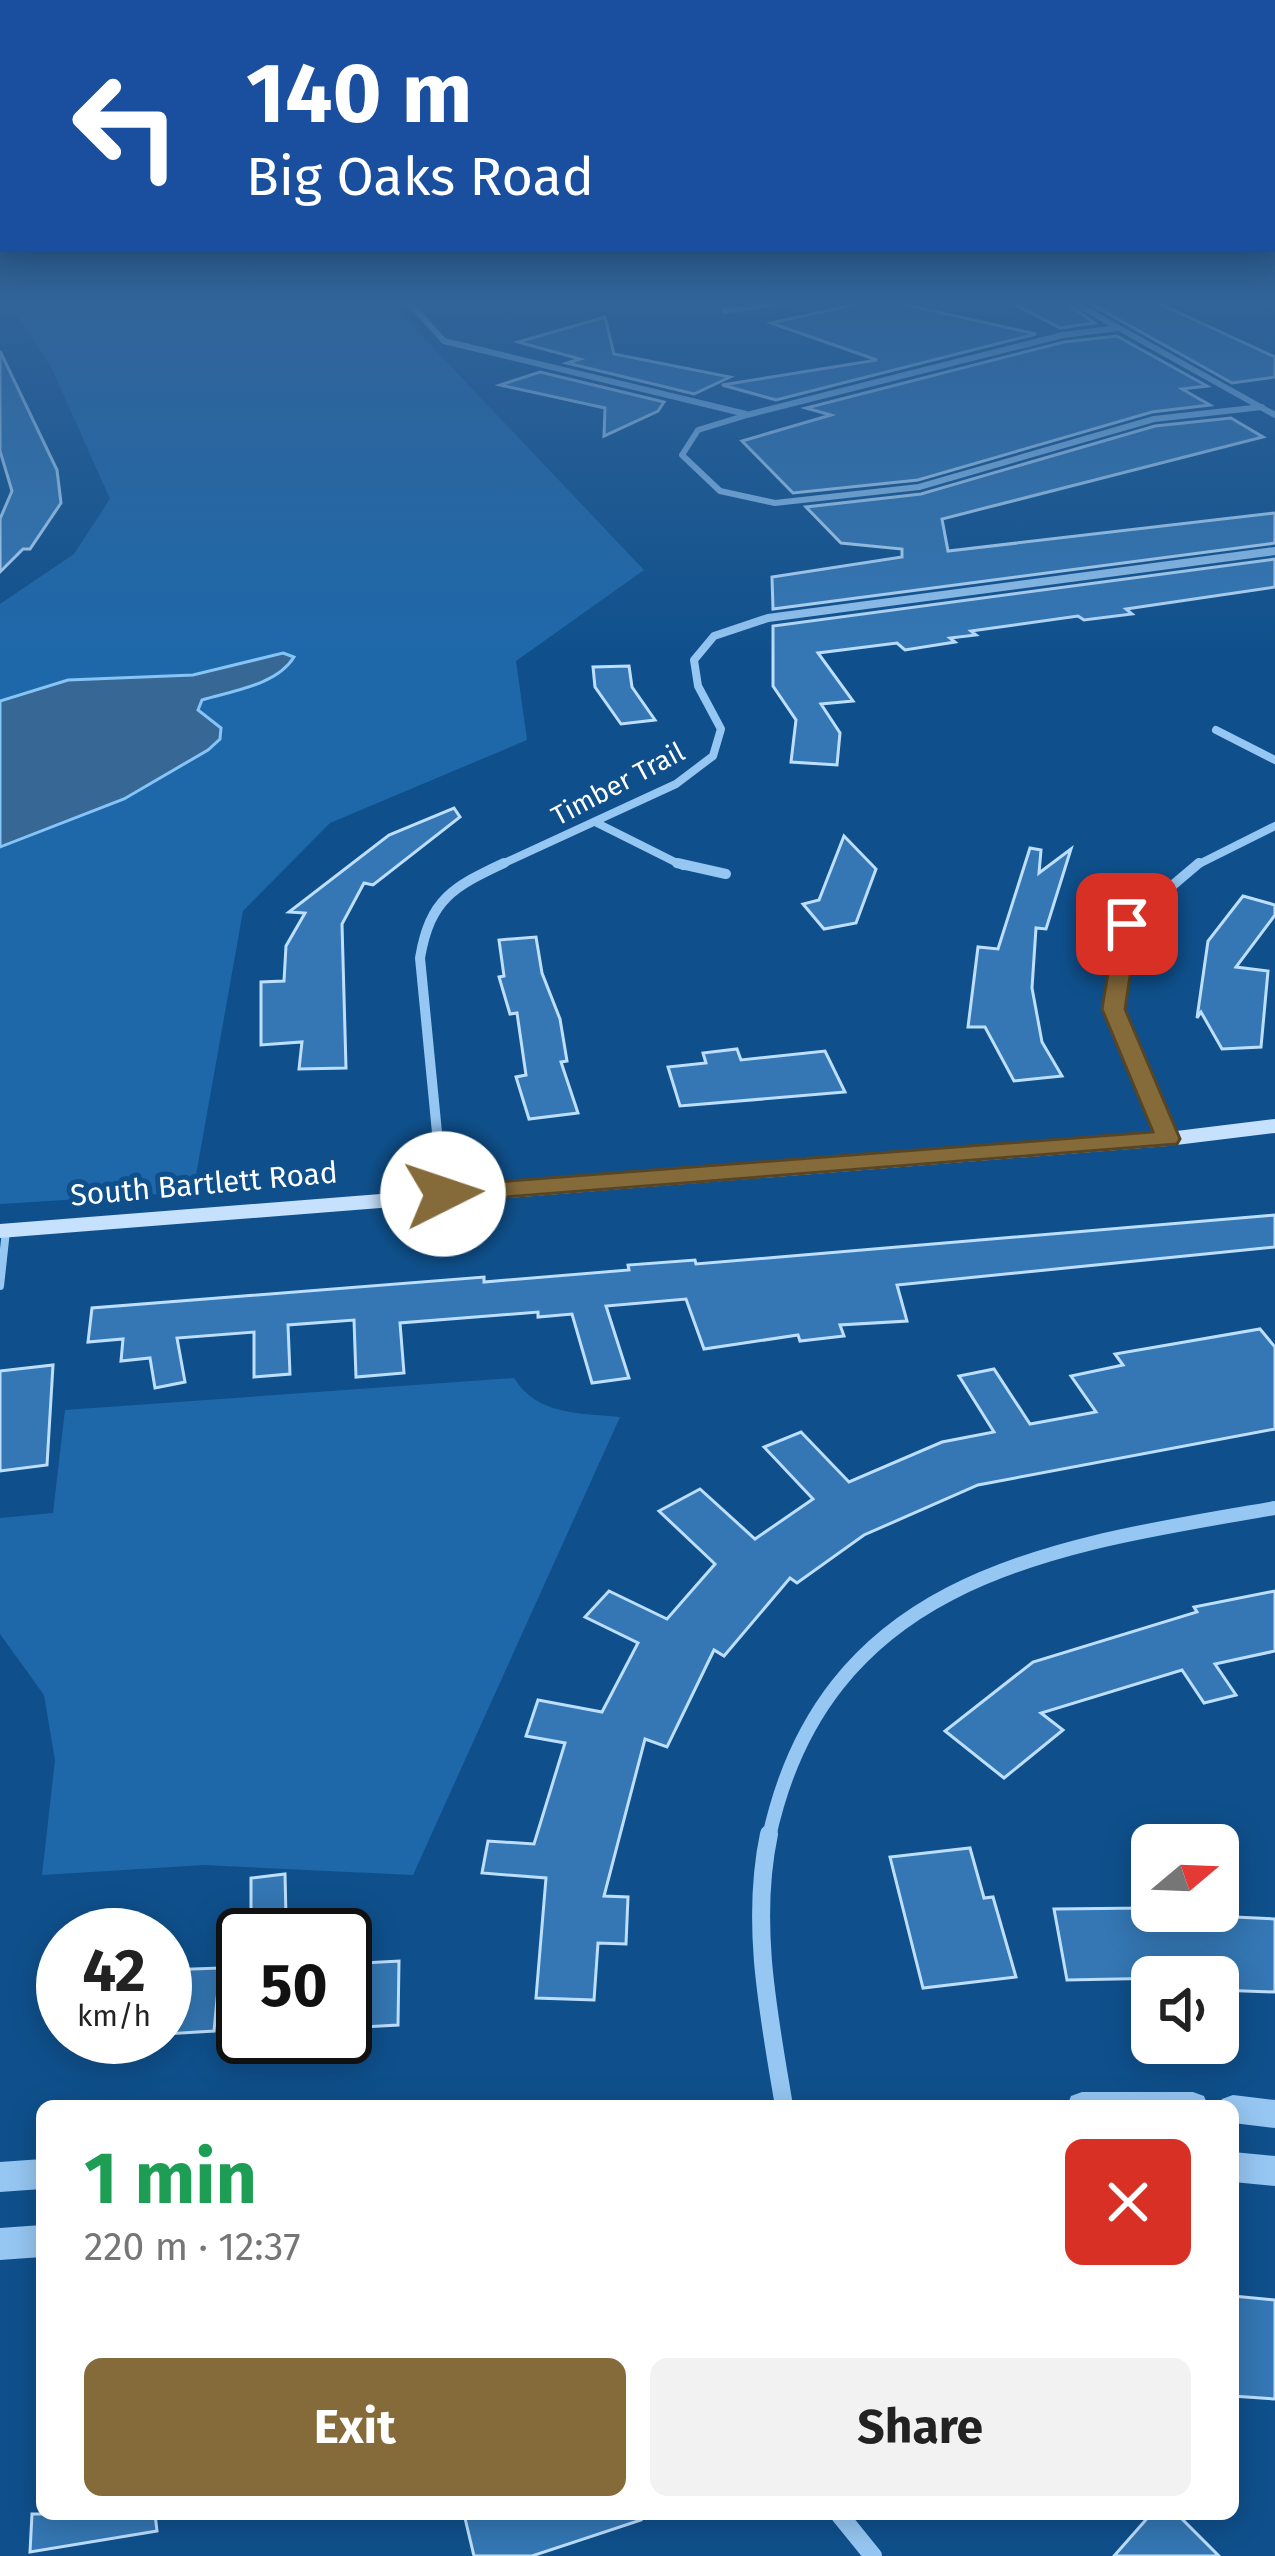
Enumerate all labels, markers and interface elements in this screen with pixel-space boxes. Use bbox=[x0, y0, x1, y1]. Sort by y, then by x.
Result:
text: 140 m bbox=[246, 43, 472, 144]
icon: left bbox=[48, 48, 204, 204]
text: Big Oaks Road bbox=[246, 145, 594, 209]
street label: Timber Trail bbox=[546, 736, 690, 832]
pin bbox=[1076, 873, 1178, 975]
icon: arrive bbox=[1094, 891, 1160, 957]
position arrow bbox=[380, 1131, 506, 1257]
street label: South Bartlett Road bbox=[69, 1154, 339, 1214]
north arrow bbox=[1131, 1824, 1239, 1932]
map controls bbox=[1131, 1824, 1239, 2064]
speed limit sign: 50 bbox=[216, 1908, 372, 2064]
text: 42 bbox=[82, 1935, 146, 2007]
button: sound bbox=[1131, 1956, 1239, 2064]
text: km/h bbox=[77, 1998, 151, 2034]
text: 1 min bbox=[84, 2136, 257, 2222]
button: close bbox=[1065, 2139, 1191, 2265]
text: 220 m · 12:37 bbox=[84, 2224, 301, 2270]
button: Exit bbox=[84, 2358, 626, 2496]
button: Share bbox=[650, 2358, 1191, 2496]

